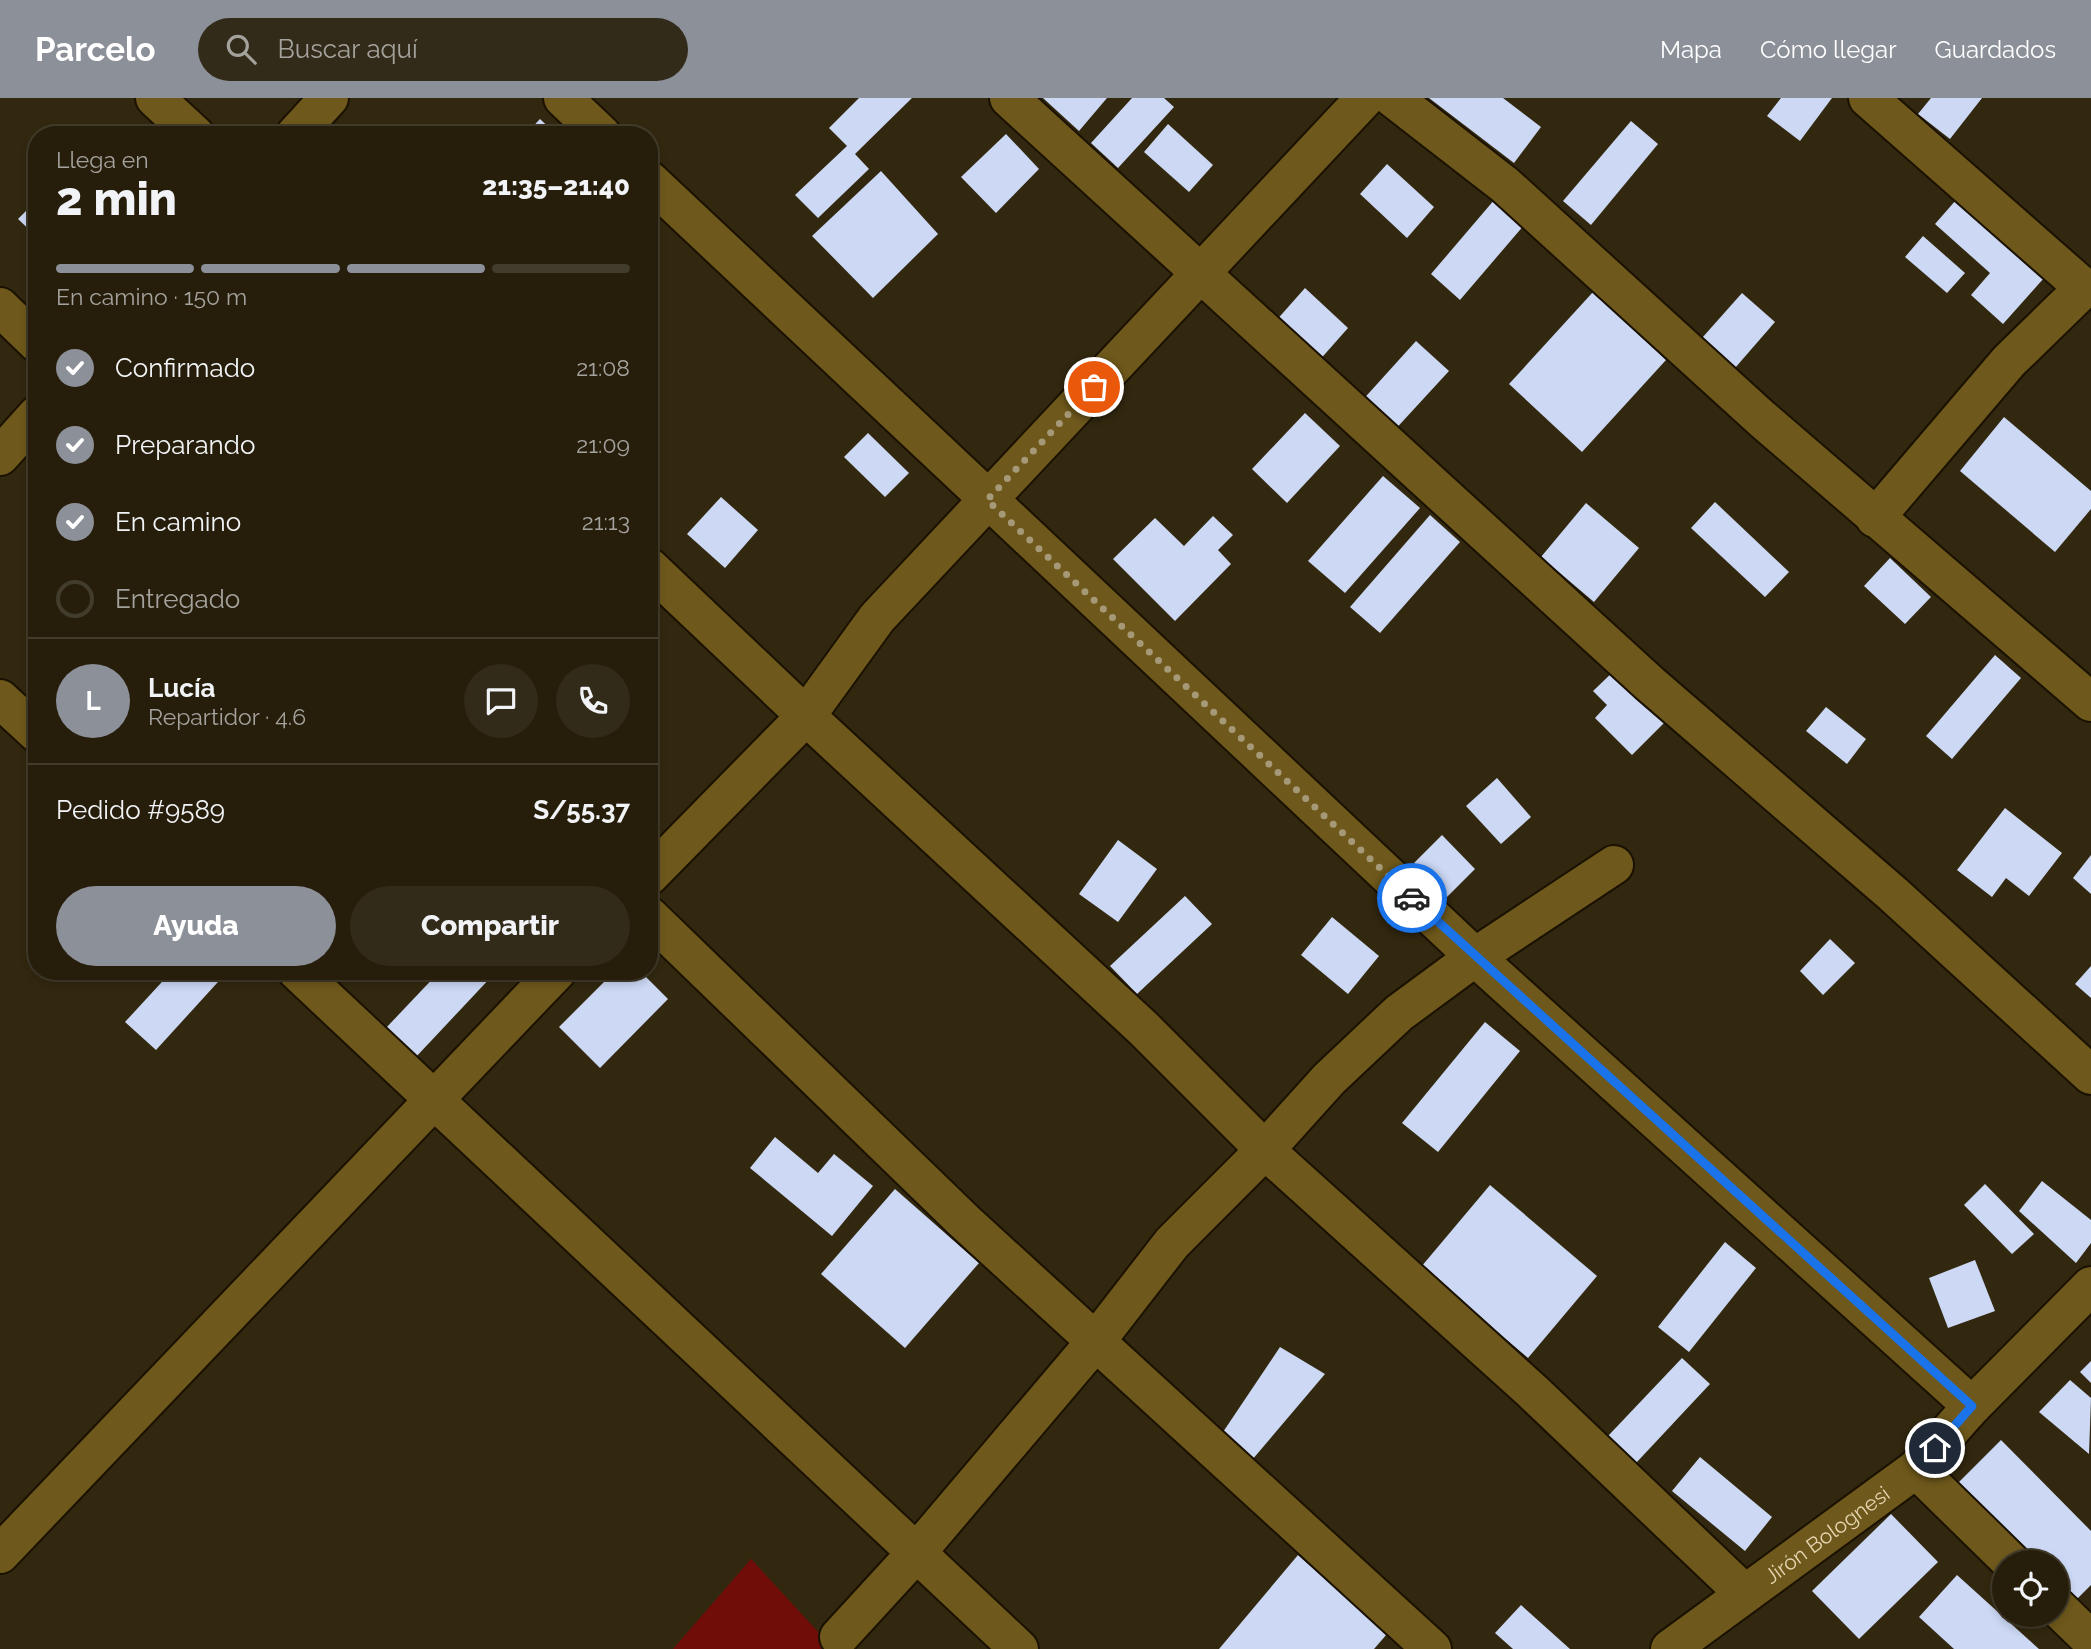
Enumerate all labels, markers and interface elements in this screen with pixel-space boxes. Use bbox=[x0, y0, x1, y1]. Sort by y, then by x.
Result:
search box bbox=[198, 18, 688, 81]
text: Parcelo bbox=[35, 30, 156, 69]
icon: search bbox=[222, 30, 260, 68]
text: Buscar aquí bbox=[278, 34, 418, 64]
text: Mapa bbox=[1660, 35, 1722, 64]
text: Cómo llegar bbox=[1760, 35, 1897, 64]
text: Guardados bbox=[1935, 35, 2056, 64]
text: Llega en bbox=[56, 146, 149, 173]
text: 21:35–21:40 bbox=[482, 171, 630, 201]
text: 2 min bbox=[56, 172, 177, 226]
text: En camino · 150 m bbox=[56, 283, 247, 310]
icon: check bbox=[56, 349, 94, 387]
text: Confirmado bbox=[115, 353, 255, 383]
text: 21:08 bbox=[576, 354, 630, 381]
pin bbox=[1064, 357, 1124, 417]
icon: bag bbox=[1075, 368, 1113, 406]
icon: check bbox=[56, 426, 94, 464]
text: Preparando bbox=[115, 430, 255, 460]
text: 21:09 bbox=[576, 431, 630, 458]
icon: check bbox=[56, 503, 94, 541]
text: En camino bbox=[115, 507, 241, 537]
text: 21:13 bbox=[582, 508, 630, 535]
text: Entregado bbox=[115, 584, 240, 614]
button: chat bbox=[464, 664, 538, 738]
button: phone bbox=[556, 664, 630, 738]
text: Lucía bbox=[148, 673, 215, 703]
text: L bbox=[85, 686, 101, 716]
text: Repartidor · 4.6 bbox=[148, 703, 306, 730]
text: Pedido #9589 bbox=[56, 795, 225, 825]
text: S/55.37 bbox=[533, 795, 630, 825]
courier bbox=[1377, 863, 1447, 933]
icon: car bbox=[1393, 879, 1431, 917]
button: Ayuda bbox=[56, 886, 336, 966]
button: Compartir bbox=[350, 886, 630, 966]
pin bbox=[1905, 1418, 1965, 1478]
icon: home bbox=[1916, 1429, 1954, 1467]
street label: Jirón Bolognesi bbox=[1759, 1480, 1894, 1588]
map controls bbox=[1992, 1550, 2069, 1627]
button: locate bbox=[1992, 1550, 2069, 1627]

